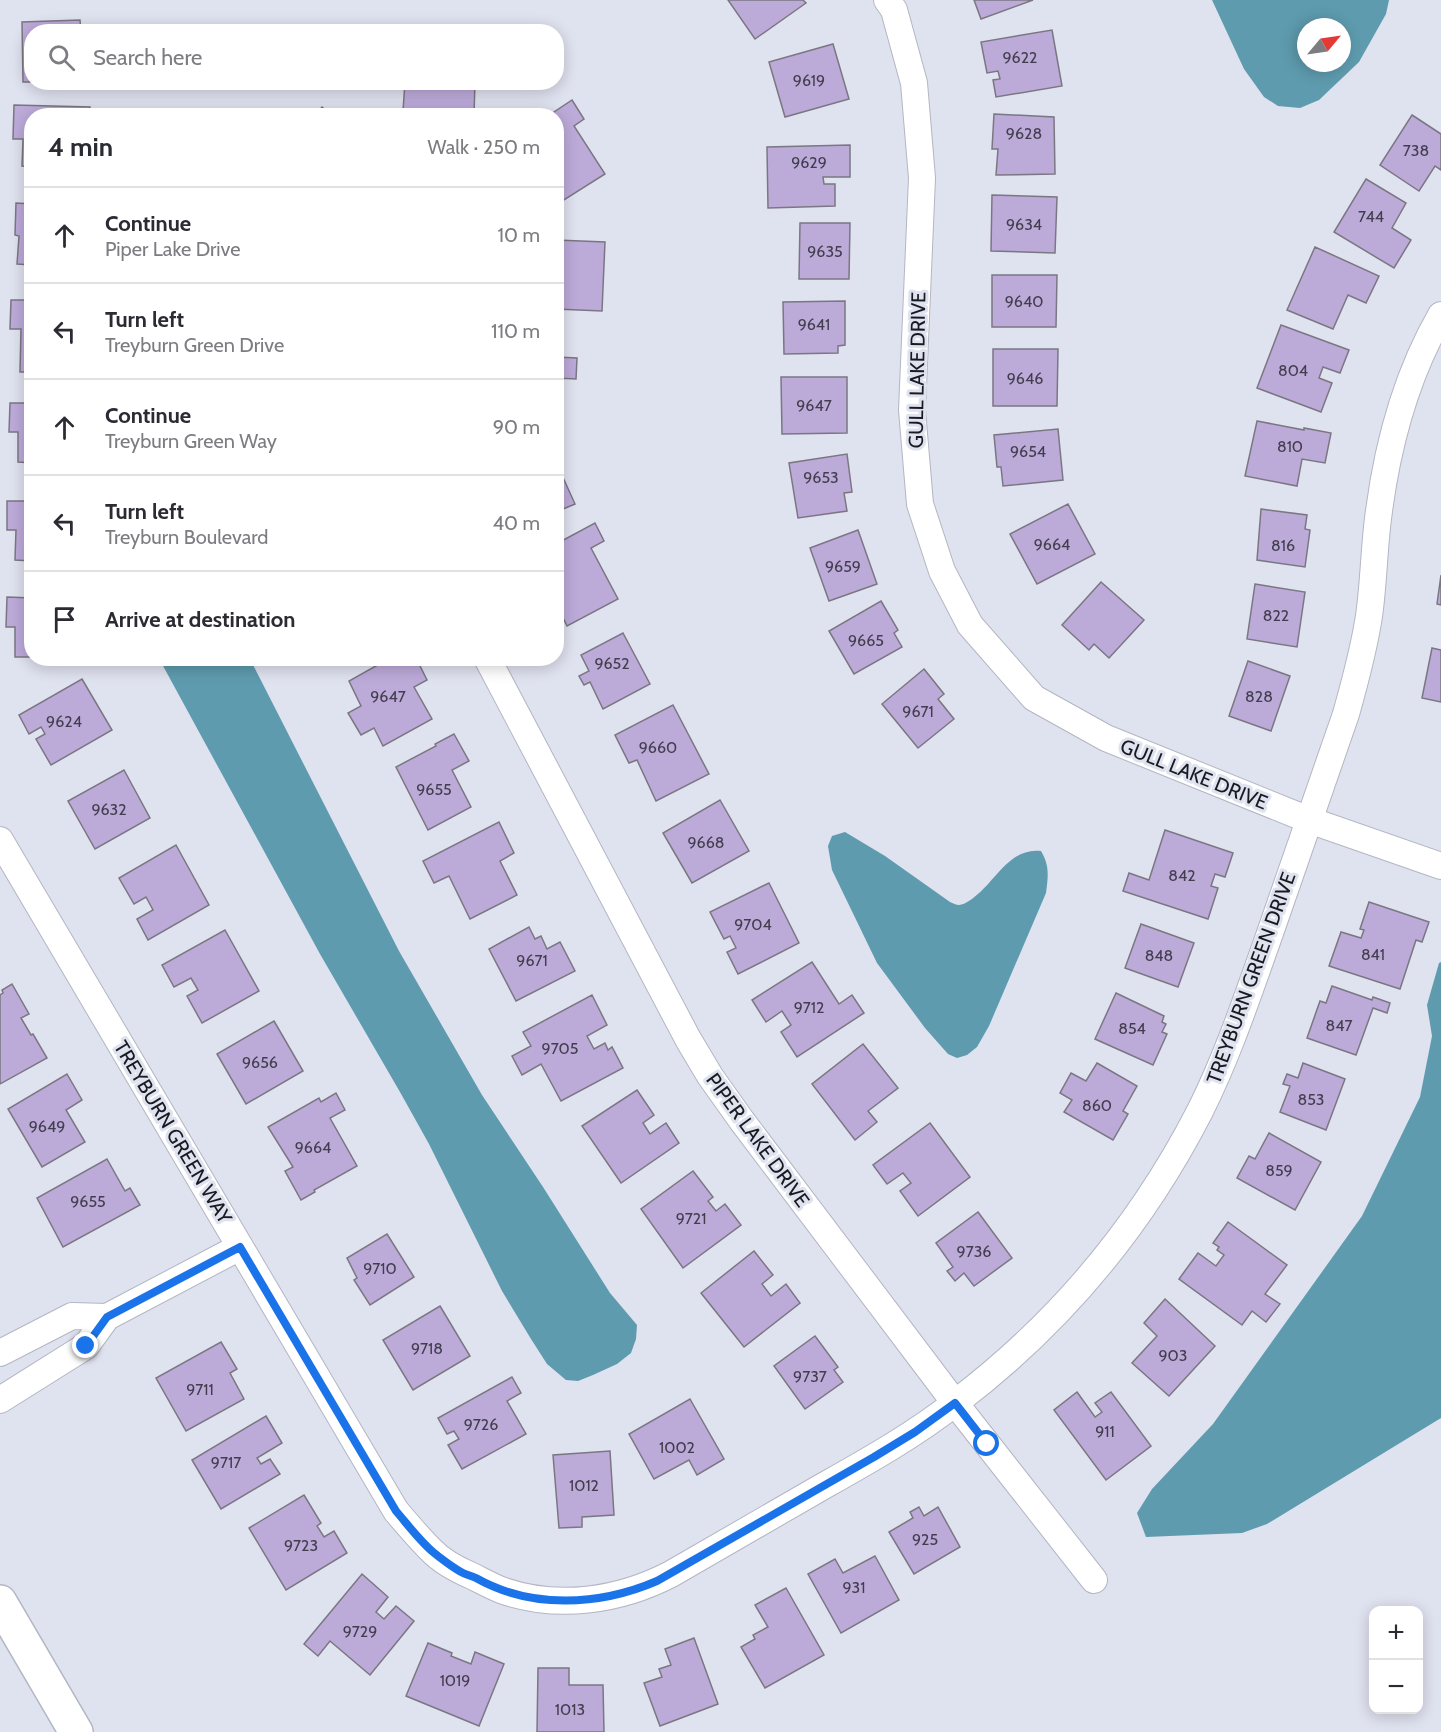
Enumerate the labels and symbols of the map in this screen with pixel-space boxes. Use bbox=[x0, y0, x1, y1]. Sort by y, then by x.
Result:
north arrow bbox=[1297, 18, 1351, 72]
house number: 9622 bbox=[1003, 48, 1037, 67]
house number: 9619 bbox=[793, 71, 825, 90]
house number: 9628 bbox=[1006, 124, 1042, 143]
house number: 738 bbox=[1403, 141, 1429, 160]
house number: 9629 bbox=[791, 153, 827, 172]
house number: 744 bbox=[1358, 207, 1384, 226]
house number: 9634 bbox=[1006, 215, 1042, 234]
house number: 9635 bbox=[807, 242, 843, 261]
street label: GULL LAKE DRIVE bbox=[904, 291, 930, 449]
house number: 9640 bbox=[1005, 292, 1043, 311]
house number: 9641 bbox=[798, 315, 830, 334]
house number: 804 bbox=[1278, 361, 1308, 380]
house number: 9646 bbox=[1007, 369, 1043, 388]
house number: 9647 bbox=[796, 396, 832, 415]
house number: 810 bbox=[1277, 437, 1303, 456]
house number: 9654 bbox=[1010, 442, 1046, 461]
house number: 9653 bbox=[803, 468, 839, 487]
house number: 9664 bbox=[1034, 535, 1070, 554]
house number: 816 bbox=[1271, 536, 1295, 555]
house number: 9659 bbox=[825, 557, 861, 576]
house number: 822 bbox=[1263, 606, 1289, 625]
house number: 9665 bbox=[848, 631, 884, 650]
house number: 9652 bbox=[594, 654, 630, 673]
house number: 9647 bbox=[370, 687, 406, 706]
house number: 828 bbox=[1245, 687, 1273, 706]
house number: 9671 bbox=[902, 702, 934, 721]
house number: 9624 bbox=[46, 712, 82, 731]
street label: GULL LAKE DRIVE bbox=[1117, 734, 1271, 814]
house number: 9660 bbox=[639, 738, 677, 757]
house number: 9655 bbox=[416, 780, 452, 799]
house number: 9632 bbox=[91, 800, 127, 819]
house number: 9668 bbox=[688, 833, 724, 852]
house number: 842 bbox=[1168, 866, 1196, 885]
street label: TREYBURN GREEN DRIVE bbox=[1202, 869, 1300, 1087]
house number: 9704 bbox=[734, 915, 772, 934]
house number: 841 bbox=[1361, 945, 1385, 964]
house number: 848 bbox=[1145, 946, 1173, 965]
house number: 9671 bbox=[516, 951, 548, 970]
house number: 9712 bbox=[794, 998, 824, 1017]
house number: 847 bbox=[1326, 1016, 1353, 1035]
house number: 854 bbox=[1118, 1019, 1146, 1038]
street label: TREYBURN GREEN WAY bbox=[109, 1036, 237, 1228]
house number: 9705 bbox=[542, 1039, 578, 1058]
house number: 9656 bbox=[242, 1053, 278, 1072]
street label: PIPER LAKE DRIVE bbox=[701, 1068, 815, 1212]
house number: 853 bbox=[1297, 1090, 1325, 1109]
house number: 860 bbox=[1082, 1096, 1112, 1115]
house number: 9649 bbox=[29, 1117, 65, 1136]
house number: 9664 bbox=[295, 1138, 331, 1157]
house number: 859 bbox=[1265, 1161, 1293, 1180]
house number: 9655 bbox=[70, 1192, 106, 1211]
house number: 9721 bbox=[676, 1209, 706, 1228]
house number: 9736 bbox=[957, 1242, 991, 1261]
house number: 9710 bbox=[363, 1259, 397, 1278]
route end bbox=[72, 1332, 98, 1358]
house number: 9718 bbox=[411, 1339, 443, 1358]
house number: 903 bbox=[1159, 1346, 1187, 1365]
house number: 9737 bbox=[793, 1367, 827, 1386]
house number: 9711 bbox=[186, 1380, 214, 1399]
house number: 9726 bbox=[464, 1415, 498, 1434]
house number: 911 bbox=[1095, 1422, 1115, 1441]
route start bbox=[973, 1430, 999, 1456]
house number: 1002 bbox=[659, 1438, 695, 1457]
house number: 9717 bbox=[211, 1453, 241, 1472]
house number: 1012 bbox=[569, 1476, 599, 1495]
house number: 925 bbox=[912, 1530, 938, 1549]
house number: 9723 bbox=[284, 1536, 318, 1555]
house number: 931 bbox=[843, 1578, 865, 1597]
house number: 9729 bbox=[343, 1622, 377, 1641]
house number: 1019 bbox=[440, 1671, 470, 1690]
house number: 1013 bbox=[555, 1700, 585, 1719]

